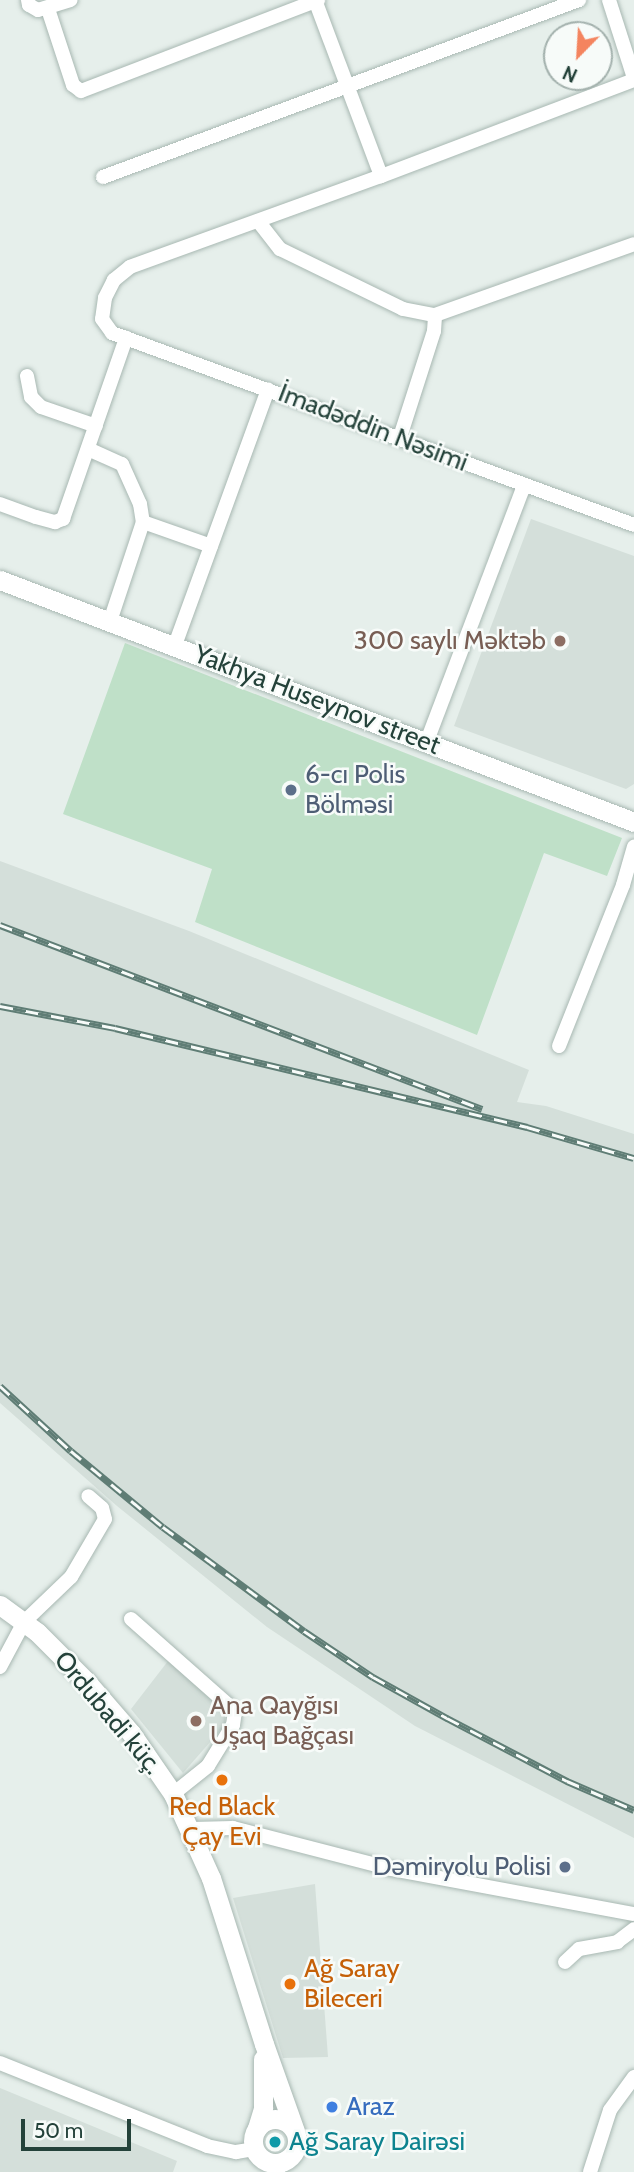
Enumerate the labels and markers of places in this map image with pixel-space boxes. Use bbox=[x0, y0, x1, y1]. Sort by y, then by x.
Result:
place label: 300 saylı Məktəb bbox=[354, 625, 546, 657]
marker: 300 saylı Məktəb bbox=[552, 633, 568, 649]
place label: 6-cı Polis Bölməsi bbox=[305, 759, 405, 820]
marker: 6-cı Polis Bölməsi bbox=[283, 782, 299, 798]
place label: Ana Qayğısı Uşaq Bağçası bbox=[210, 1690, 354, 1752]
marker: Ana Qayğısı Uşaq Bağçası bbox=[188, 1713, 204, 1729]
marker: Red Black Çay Evi bbox=[214, 1772, 230, 1788]
place label: Red Black Çay Evi bbox=[169, 1791, 275, 1853]
place label: Dəmiryolu Polisi bbox=[373, 1851, 551, 1883]
marker: Dəmiryolu Polisi bbox=[557, 1859, 573, 1875]
place label: Ağ Saray Bileceri bbox=[304, 1953, 400, 2014]
marker: Ağ Saray Bileceri bbox=[282, 1976, 298, 1992]
place label: Araz bbox=[346, 2091, 395, 2123]
marker: Araz bbox=[324, 2099, 340, 2115]
place label: Ağ Saray Dairəsi bbox=[289, 2126, 465, 2158]
marker: Ağ Saray Dairəsi bbox=[267, 2134, 283, 2150]

